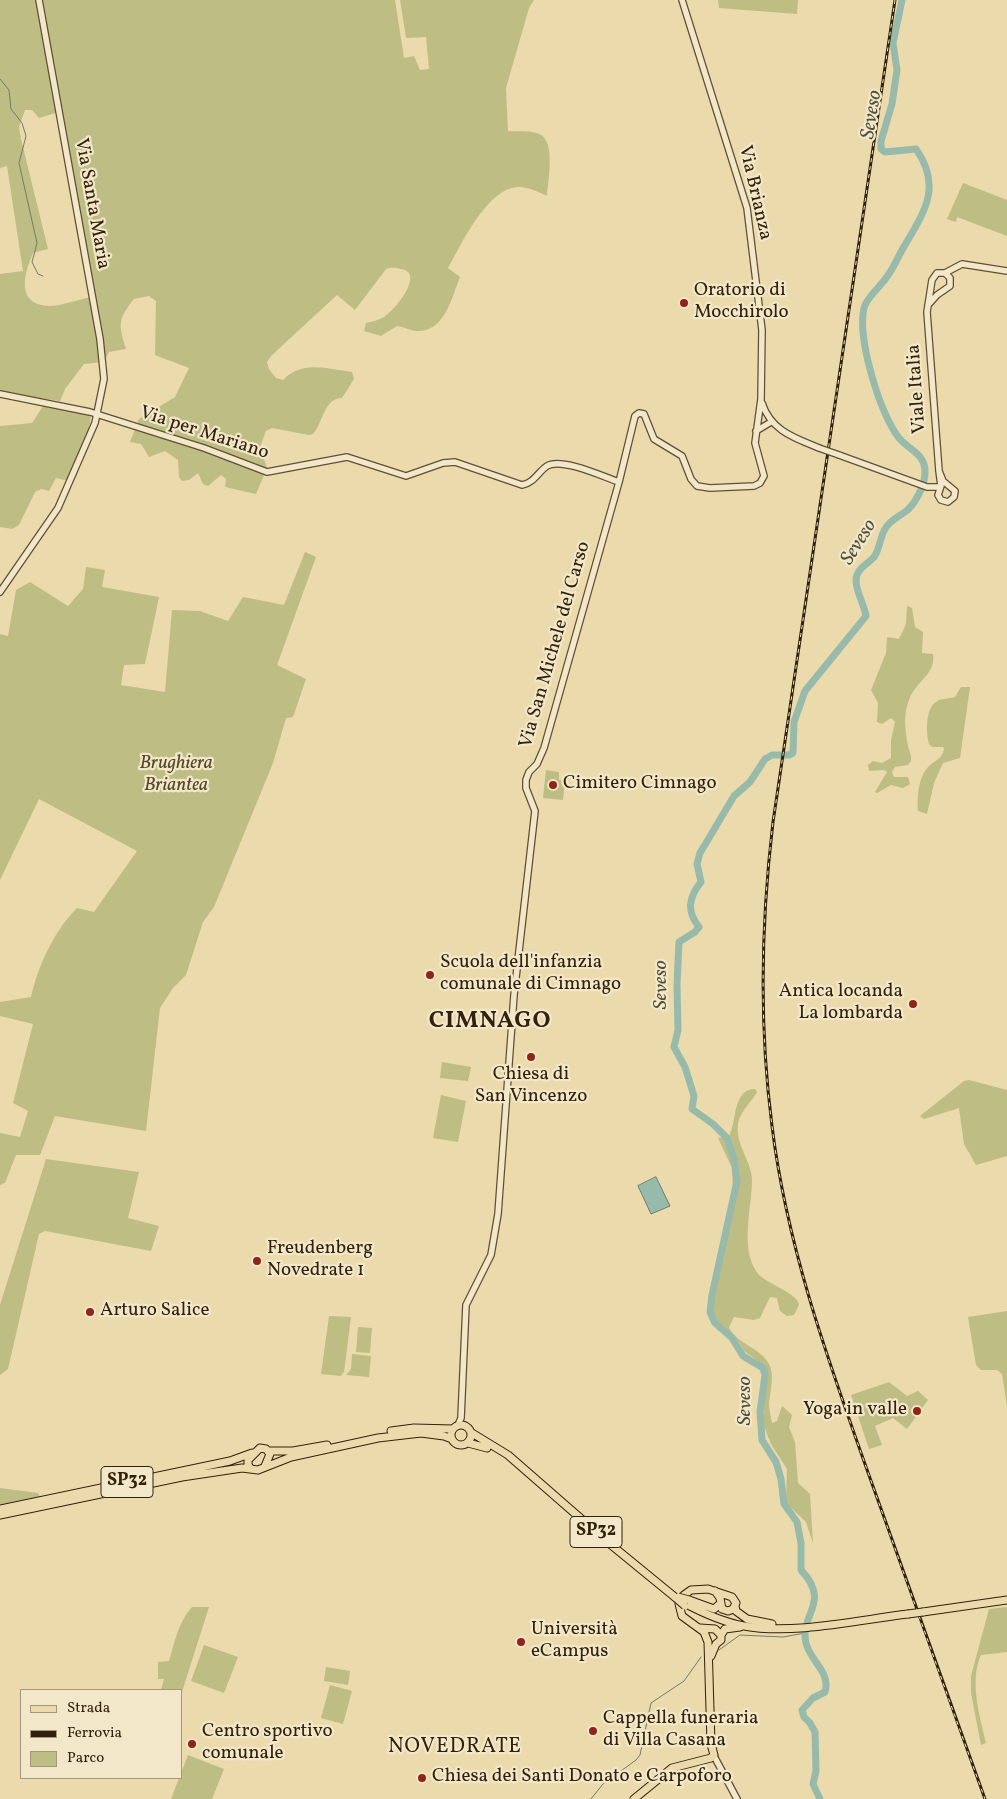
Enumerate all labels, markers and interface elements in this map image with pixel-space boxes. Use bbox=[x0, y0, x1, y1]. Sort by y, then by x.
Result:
water label: Seveso bbox=[857, 89, 889, 141]
street label: Via Santa Maria bbox=[68, 137, 114, 271]
street label: Via Brianza bbox=[732, 143, 776, 243]
place label: Oratorio di Mocchirolo bbox=[694, 281, 789, 325]
marker: Oratorio di Mocchirolo bbox=[678, 297, 690, 309]
street label: Viale Italia bbox=[904, 344, 932, 434]
street label: Via per Mariano bbox=[137, 402, 271, 466]
water label: Seveso bbox=[837, 516, 883, 570]
street label: Via San Michele del Carso bbox=[516, 539, 596, 751]
park label: Brughiera Briantea bbox=[139, 754, 213, 798]
place label: Cimitero Cimnago bbox=[563, 774, 717, 796]
marker: Cimitero Cimnago bbox=[547, 779, 559, 791]
place label: Scuola dell'infanzia comunale di Cimnago bbox=[440, 953, 621, 997]
water label: Seveso bbox=[650, 960, 674, 1010]
marker: Scuola dell'infanzia comunale di Cimnago bbox=[424, 969, 436, 981]
place label: Antica locanda La lombarda bbox=[779, 982, 903, 1026]
marker: Antica locanda La lombarda bbox=[907, 998, 919, 1010]
district label: CIMNAGO bbox=[428, 1009, 552, 1037]
marker: Chiesa di San Vincenzo bbox=[525, 1051, 537, 1063]
place label: Chiesa di San Vincenzo bbox=[475, 1065, 587, 1109]
place label: Freudenberg Novedrate 1 bbox=[267, 1239, 373, 1283]
marker: Freudenberg Novedrate 1 bbox=[251, 1255, 263, 1267]
place label: Arturo Salice bbox=[100, 1301, 209, 1323]
marker: Arturo Salice bbox=[84, 1306, 96, 1318]
water label: Seveso bbox=[734, 1376, 758, 1426]
place label: Yoga in valle bbox=[803, 1400, 907, 1422]
marker: Yoga in valle bbox=[911, 1405, 923, 1417]
road number: SP32 bbox=[101, 1466, 153, 1498]
road number: SP32 bbox=[570, 1516, 622, 1548]
place label: Università eCampus bbox=[531, 1620, 618, 1664]
marker: Università eCampus bbox=[515, 1636, 527, 1648]
legend bbox=[20, 1689, 182, 1779]
text: Strada bbox=[67, 1698, 110, 1719]
place label: Cappella funeraria di Villa Casana bbox=[603, 1709, 758, 1753]
place label: Centro sportivo comunale bbox=[202, 1722, 333, 1766]
text: Ferrovia bbox=[67, 1723, 122, 1744]
marker: Cappella funeraria di Villa Casana bbox=[587, 1725, 599, 1737]
district label: NOVEDRATE bbox=[387, 1735, 523, 1761]
marker: Centro sportivo comunale bbox=[186, 1738, 198, 1750]
text: Parco bbox=[67, 1748, 104, 1769]
place label: Chiesa dei Santi Donato e Carpoforo bbox=[432, 1767, 732, 1789]
marker: Chiesa dei Santi Donato e Carpoforo bbox=[416, 1772, 428, 1784]

